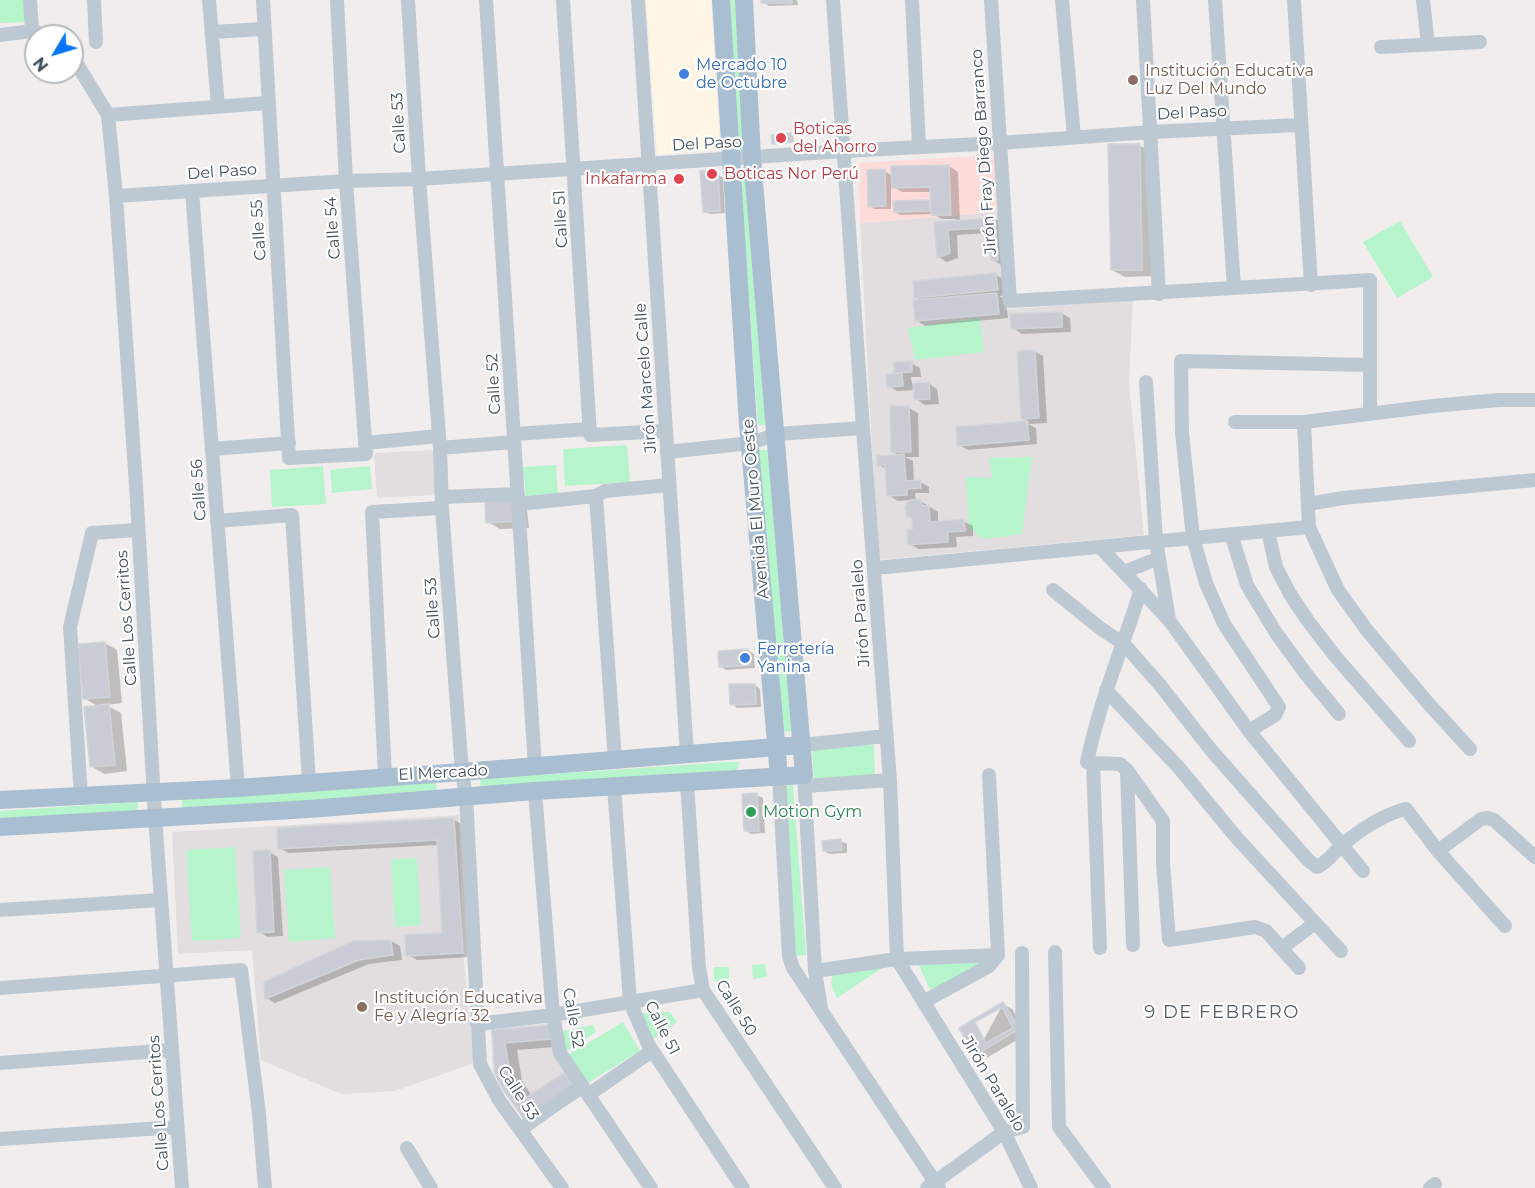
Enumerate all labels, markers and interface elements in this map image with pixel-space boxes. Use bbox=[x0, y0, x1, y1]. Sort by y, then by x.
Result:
north arrow bbox=[24, 24, 84, 84]
street label: Jirón Fray Diego Barranco bbox=[967, 48, 1001, 256]
text: N bbox=[30, 53, 52, 75]
place label: Mercado 10 de Octubre bbox=[696, 55, 787, 93]
place label: Institución Educativa Luz Del Mundo bbox=[1145, 61, 1314, 99]
marker: Mercado 10 de Octubre bbox=[677, 67, 691, 81]
marker: Institución Educativa Luz Del Mundo bbox=[1126, 73, 1140, 87]
street label: Calle 53 bbox=[388, 92, 410, 154]
street label: Del Paso bbox=[1157, 102, 1227, 124]
place label: Boticas del Ahorro bbox=[793, 119, 877, 157]
marker: Boticas del Ahorro bbox=[774, 131, 788, 145]
street label: Del Paso bbox=[672, 133, 742, 155]
street label: Del Paso bbox=[186, 160, 258, 184]
place label: Boticas Nor Perú bbox=[724, 164, 859, 184]
marker: Boticas Nor Perú bbox=[705, 167, 719, 181]
place label: Inkafarma bbox=[585, 169, 667, 189]
marker: Inkafarma bbox=[672, 172, 686, 186]
street label: Calle 51 bbox=[550, 190, 572, 248]
street label: Calle 54 bbox=[321, 196, 345, 260]
street label: Calle 55 bbox=[247, 199, 271, 261]
street label: Jirón Marcelo Calle bbox=[631, 302, 661, 454]
street label: Calle 52 bbox=[483, 353, 505, 415]
street label: Avenida El Muro Oeste bbox=[739, 418, 773, 600]
street label: Calle 56 bbox=[187, 458, 211, 522]
street label: Calle Los Cerritos bbox=[113, 550, 141, 686]
street label: Jirón Paralelo bbox=[848, 559, 874, 667]
street label: Calle 53 bbox=[421, 577, 445, 639]
place label: Ferretería Yanina bbox=[757, 639, 835, 677]
marker: Ferretería Yanina bbox=[738, 651, 752, 665]
street label: El Mercado bbox=[398, 761, 488, 785]
place label: Motion Gym bbox=[763, 802, 862, 822]
marker: Motion Gym bbox=[744, 805, 758, 819]
street label: Calle 50 bbox=[711, 976, 761, 1040]
street label: Calle 52 bbox=[558, 986, 588, 1050]
place label: Institución Educativa Fe y Alegría 32 bbox=[374, 988, 543, 1026]
street label: Calle 51 bbox=[640, 998, 684, 1058]
marker: Institución Educativa Fe y Alegría 32 bbox=[355, 1000, 369, 1014]
district label: 9 DE FEBRERO bbox=[1144, 1002, 1300, 1024]
street label: Jirón Paralelo bbox=[957, 1033, 1029, 1135]
street label: Calle Los Cerritos bbox=[145, 1035, 173, 1171]
street label: Calle 53 bbox=[493, 1062, 543, 1124]

